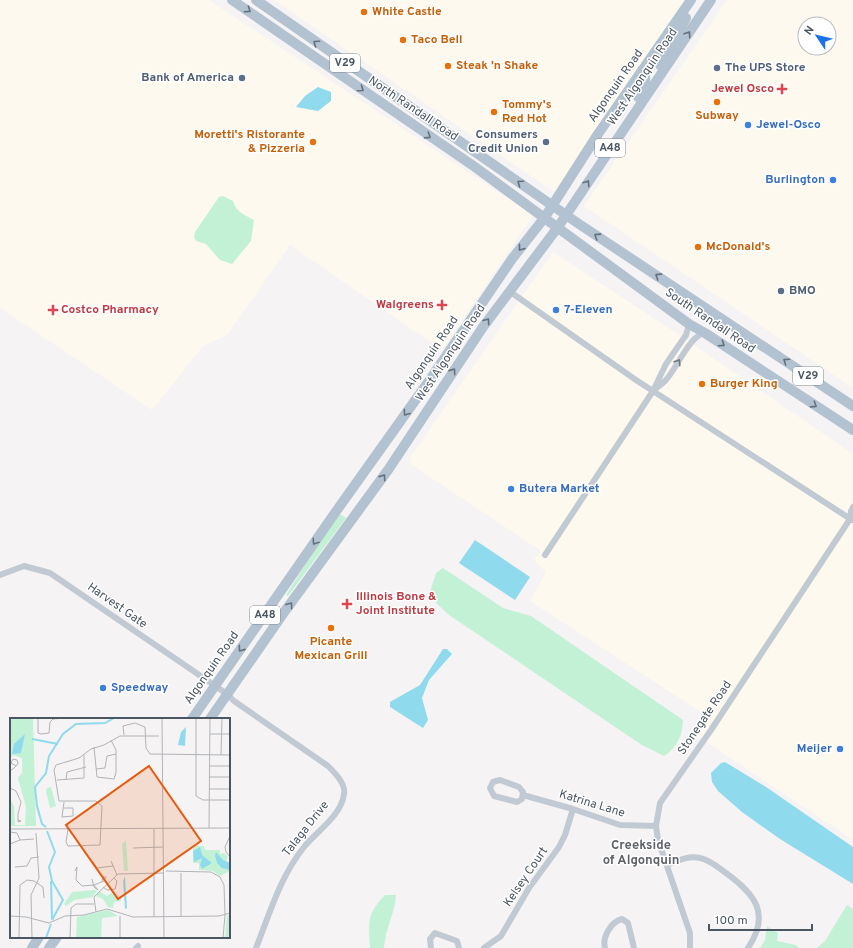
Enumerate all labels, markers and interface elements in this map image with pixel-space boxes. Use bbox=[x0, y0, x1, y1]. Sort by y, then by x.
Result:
place label: White Castle bbox=[372, 4, 442, 20]
one-way arrow bbox=[244, 6, 251, 13]
marker: White Castle bbox=[359, 7, 369, 17]
north arrow bbox=[797, 16, 837, 56]
text: N bbox=[802, 24, 818, 38]
street label: West Algonquin Road bbox=[605, 26, 681, 128]
place label: Taco Bell bbox=[411, 32, 462, 48]
one-way arrow bbox=[683, 32, 690, 39]
marker: Taco Bell bbox=[398, 35, 408, 45]
one-way arrow bbox=[314, 41, 321, 48]
street label: Algonquin Road bbox=[586, 47, 646, 125]
road number: V29 bbox=[330, 54, 360, 72]
place label: Steak 'n Shake bbox=[456, 58, 539, 74]
place label: The UPS Store bbox=[725, 60, 806, 76]
marker: Steak 'n Shake bbox=[443, 61, 453, 71]
marker: The UPS Store bbox=[712, 63, 722, 73]
place label: Bank of America bbox=[141, 70, 234, 86]
marker: Bank of America bbox=[237, 73, 247, 83]
street label: North Randall Road bbox=[365, 73, 461, 145]
place label: Jewel Osco bbox=[711, 81, 774, 97]
one-way arrow bbox=[356, 84, 363, 91]
marker: Jewel Osco bbox=[777, 84, 787, 94]
place label: Tommy's Red Hot bbox=[502, 97, 552, 127]
marker: Subway bbox=[712, 97, 722, 107]
marker: Tommy's Red Hot bbox=[489, 107, 499, 117]
place label: Subway bbox=[695, 108, 739, 124]
place label: Jewel-Osco bbox=[756, 117, 821, 133]
marker: Jewel-Osco bbox=[743, 120, 753, 130]
place label: Moretti's Ristorante & Pizzeria bbox=[194, 127, 305, 157]
place label: Consumers Credit Union bbox=[468, 127, 538, 157]
one-way arrow bbox=[424, 131, 431, 138]
marker: Moretti's Ristorante & Pizzeria bbox=[308, 137, 318, 147]
marker: Consumers Credit Union bbox=[541, 137, 551, 147]
road number: A48 bbox=[595, 139, 625, 157]
place label: Burlington bbox=[765, 172, 825, 188]
marker: Burlington bbox=[828, 175, 838, 185]
one-way arrow bbox=[517, 180, 524, 188]
one-way arrow bbox=[582, 180, 589, 187]
one-way arrow bbox=[594, 234, 601, 241]
place label: McDonald's bbox=[706, 239, 770, 255]
marker: McDonald's bbox=[693, 242, 703, 252]
one-way arrow bbox=[518, 244, 525, 251]
one-way arrow bbox=[655, 273, 662, 281]
place label: BMO bbox=[789, 283, 816, 299]
street label: South Randall Road bbox=[662, 285, 758, 357]
marker: BMO bbox=[776, 286, 786, 296]
place label: Walgreens bbox=[376, 297, 434, 313]
marker: Walgreens bbox=[437, 300, 447, 310]
street label: West Algonquin Road bbox=[412, 301, 490, 405]
place label: Costco Pharmacy bbox=[61, 302, 159, 318]
place label: 7-Eleven bbox=[564, 302, 613, 318]
marker: Costco Pharmacy bbox=[48, 305, 58, 315]
marker: 7-Eleven bbox=[551, 305, 561, 315]
street label: Algonquin Road bbox=[401, 313, 463, 393]
one-way arrow bbox=[482, 318, 490, 325]
one-way arrow bbox=[718, 339, 725, 347]
one-way arrow bbox=[783, 358, 790, 366]
one-way arrow bbox=[673, 359, 681, 366]
road number: V29 bbox=[793, 367, 823, 385]
one-way arrow bbox=[448, 368, 455, 375]
place label: Burger King bbox=[710, 376, 778, 392]
marker: Burger King bbox=[697, 379, 707, 389]
one-way arrow bbox=[810, 400, 817, 408]
one-way arrow bbox=[404, 408, 411, 415]
one-way arrow bbox=[378, 474, 386, 481]
place label: Butera Market bbox=[519, 481, 600, 497]
marker: Butera Market bbox=[506, 484, 516, 494]
one-way arrow bbox=[312, 538, 320, 545]
street label: Harvest Gate bbox=[84, 579, 150, 633]
place label: Illinois Bone & Joint Institute bbox=[356, 589, 437, 619]
marker: Illinois Bone & Joint Institute bbox=[341, 598, 353, 610]
one-way arrow bbox=[285, 602, 292, 609]
road number: A48 bbox=[250, 606, 280, 624]
marker: Picante Mexican Grill bbox=[326, 623, 336, 633]
street label: Algonquin Road bbox=[181, 628, 243, 708]
place label: Picante Mexican Grill bbox=[294, 634, 368, 664]
one-way arrow bbox=[238, 645, 246, 652]
street label: Stonegate Road bbox=[674, 678, 736, 758]
place label: Speedway bbox=[111, 680, 169, 696]
marker: Speedway bbox=[98, 683, 108, 693]
inset map bbox=[10, 718, 230, 938]
place label: Meijer bbox=[797, 741, 832, 757]
marker: Meijer bbox=[835, 744, 845, 754]
street label: Katrina Lane bbox=[557, 786, 627, 822]
street label: Talaga Drive bbox=[279, 798, 333, 860]
district label: Creekside of Algonquin bbox=[603, 838, 679, 869]
street label: Kelsey Court bbox=[500, 844, 552, 910]
scale bar bbox=[709, 906, 812, 932]
text: 100 m bbox=[715, 913, 748, 929]

